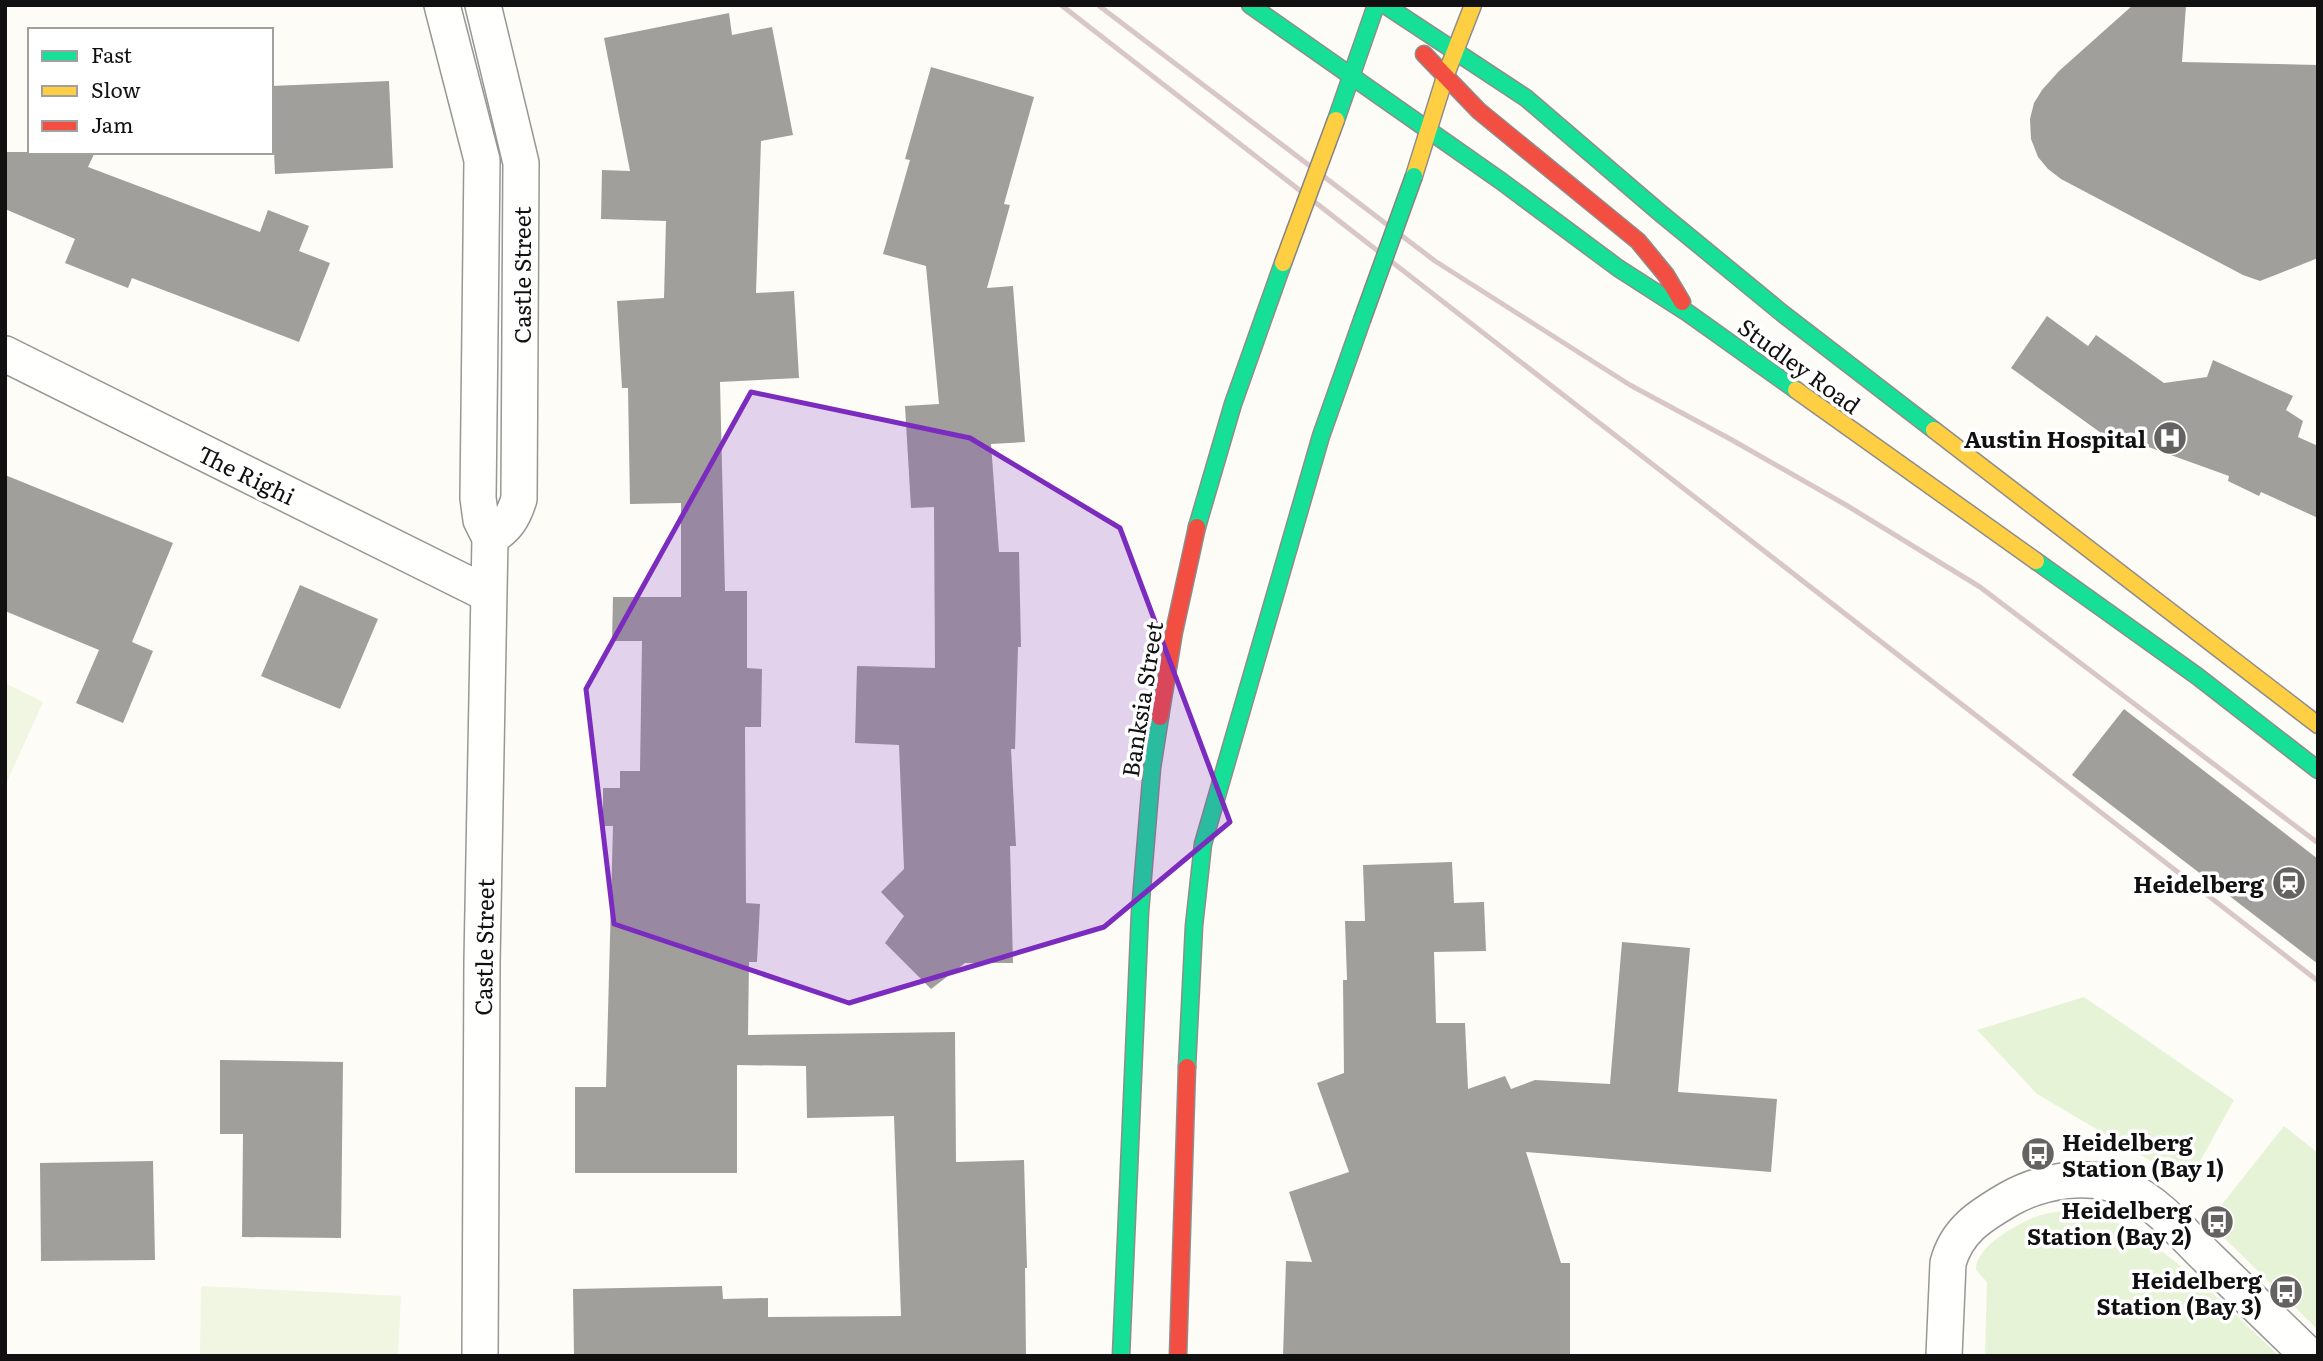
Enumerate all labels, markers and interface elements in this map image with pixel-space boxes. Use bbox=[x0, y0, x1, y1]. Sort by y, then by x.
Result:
legend bbox=[28, 28, 273, 154]
text: Fast bbox=[91, 38, 132, 69]
text: Slow bbox=[91, 73, 141, 104]
text: Jam bbox=[91, 108, 133, 139]
street label: Castle Street bbox=[504, 206, 538, 344]
street label: Studley Road bbox=[1732, 309, 1868, 421]
hospital icon: Austin Hospital bbox=[2151, 419, 2189, 457]
place label: Austin Hospital bbox=[1964, 421, 2146, 455]
street label: The Righi bbox=[193, 436, 302, 512]
street label: Banksia Street bbox=[1112, 618, 1170, 779]
station icon: Heidelberg bbox=[2270, 864, 2308, 902]
place label: Heidelberg bbox=[2133, 866, 2265, 900]
street label: Castle Street bbox=[465, 877, 501, 1016]
place label: Heidelberg Station (Bay 1) bbox=[2062, 1124, 2224, 1184]
bus stop icon: Heidelberg Station (Bay 1) bbox=[2019, 1135, 2057, 1173]
place label: Heidelberg Station (Bay 2) bbox=[2027, 1192, 2193, 1252]
bus stop icon: Heidelberg Station (Bay 2) bbox=[2198, 1203, 2236, 1241]
place label: Heidelberg Station (Bay 3) bbox=[2096, 1262, 2263, 1322]
bus stop icon: Heidelberg Station (Bay 3) bbox=[2267, 1273, 2305, 1311]

